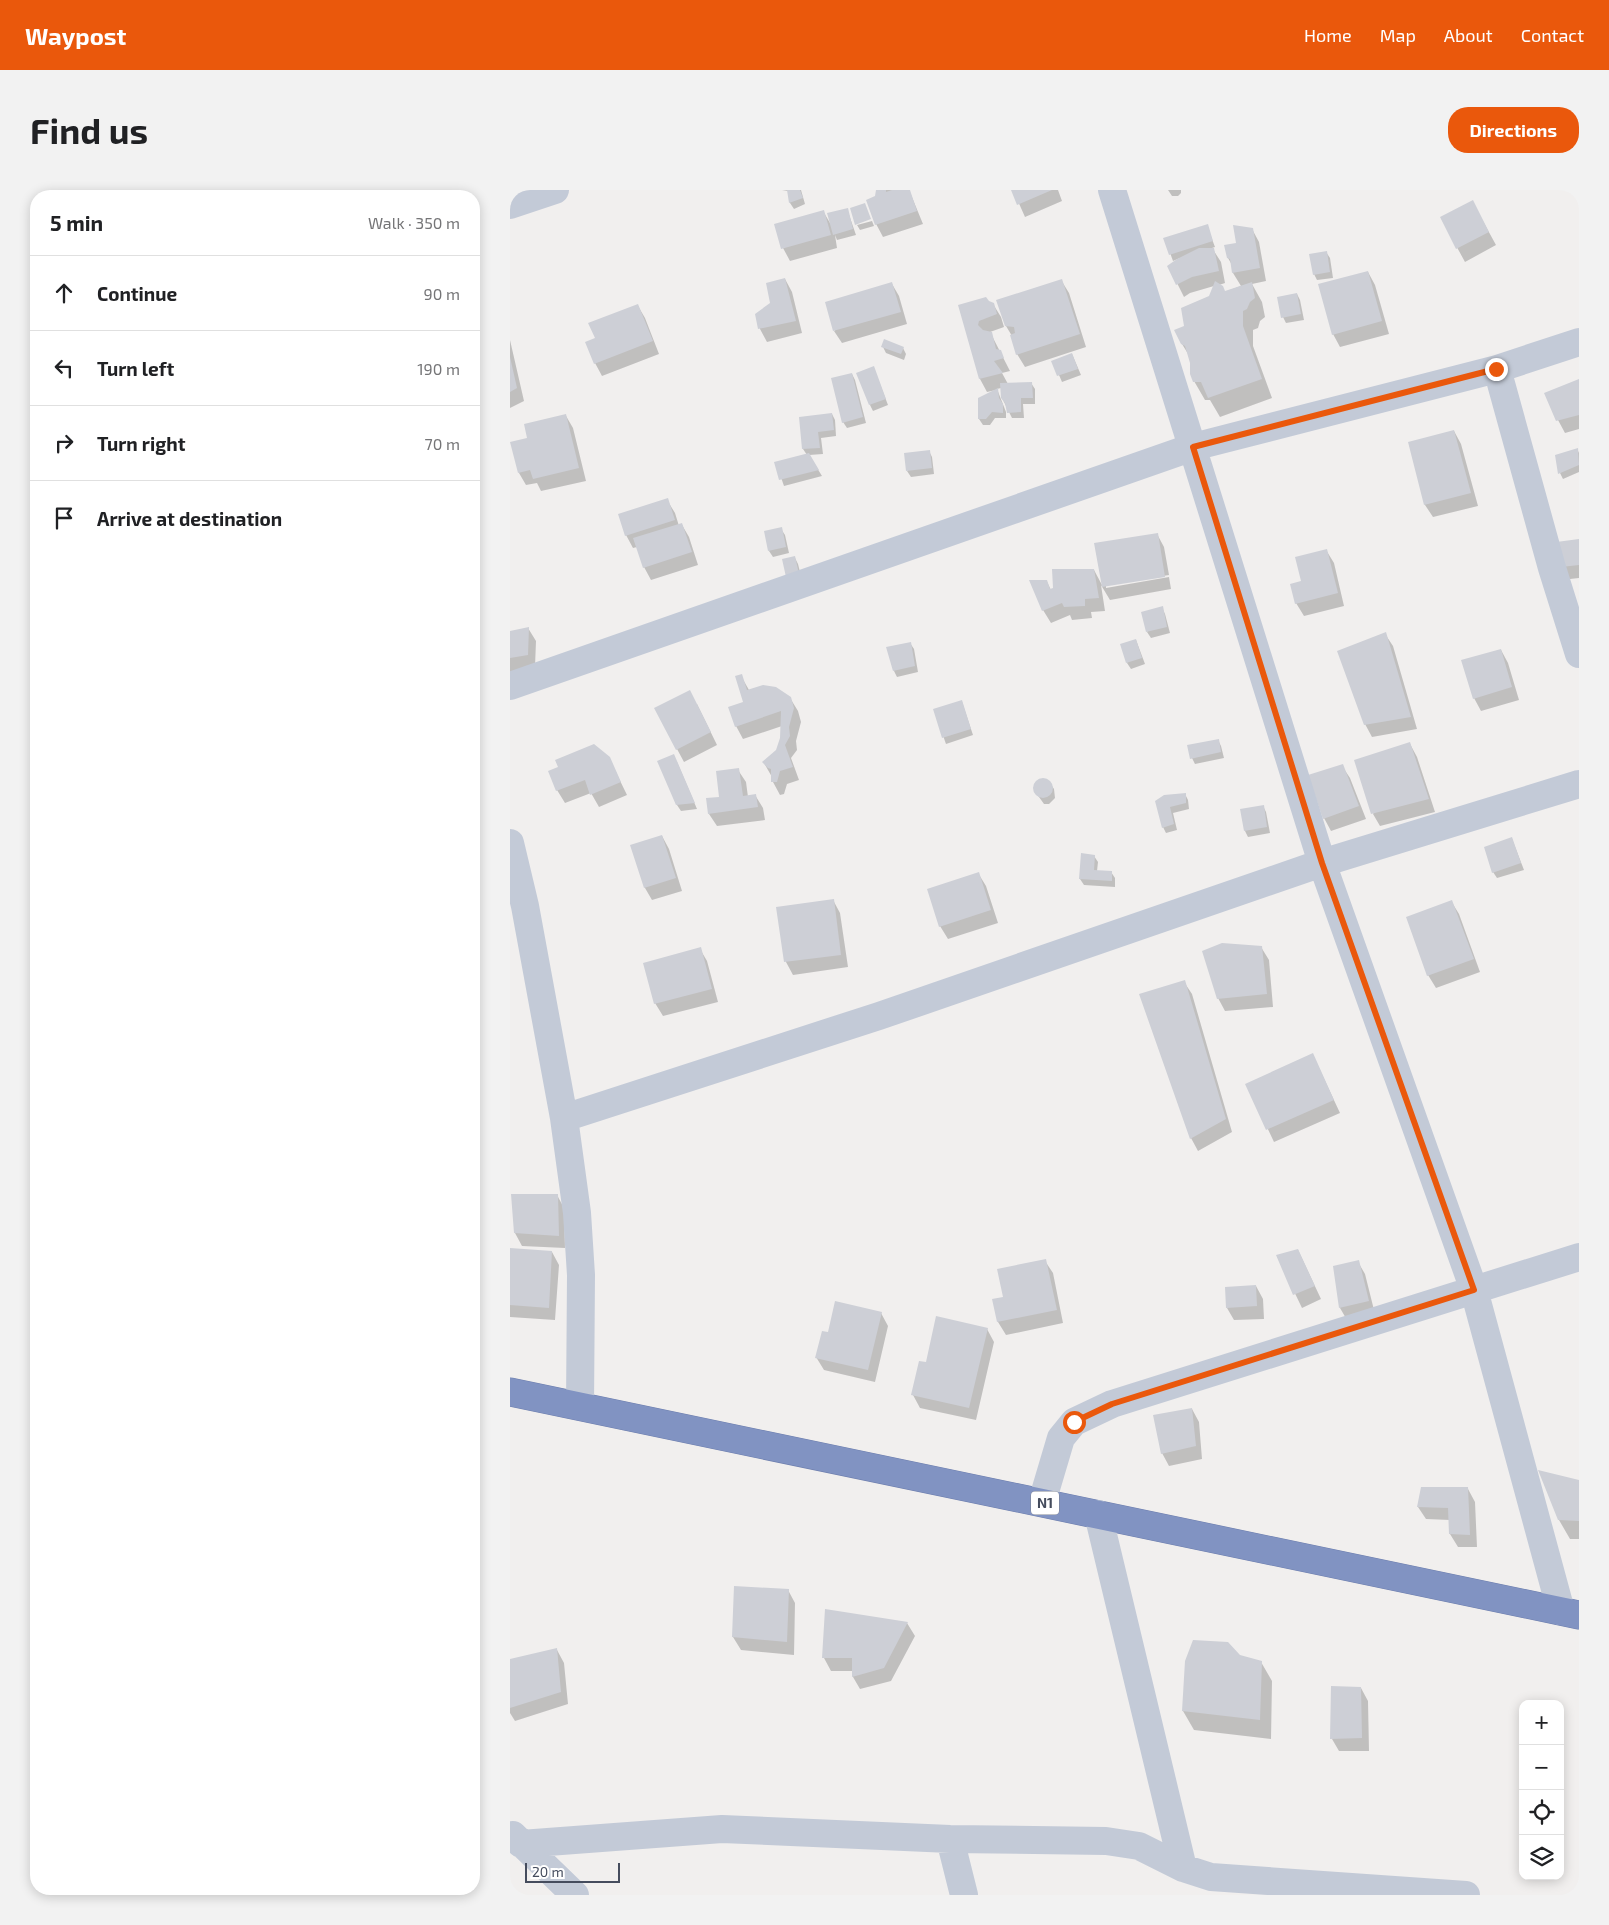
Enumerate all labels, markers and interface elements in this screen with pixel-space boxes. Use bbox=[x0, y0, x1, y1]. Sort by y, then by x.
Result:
text: Waypost bbox=[25, 21, 126, 50]
text: Home bbox=[1304, 24, 1352, 46]
text: Map bbox=[1380, 24, 1416, 46]
text: About bbox=[1444, 24, 1493, 46]
text: Contact bbox=[1521, 24, 1584, 46]
button: Directions bbox=[1448, 107, 1579, 153]
text: Find us bbox=[30, 109, 148, 151]
text: 5 min bbox=[50, 210, 103, 235]
text: Walk · 350 m bbox=[368, 213, 460, 232]
icon: ahead bbox=[50, 279, 78, 307]
text: Continue bbox=[97, 282, 177, 305]
text: 90 m bbox=[424, 284, 460, 303]
icon: left bbox=[50, 354, 78, 382]
text: Turn left bbox=[97, 357, 174, 380]
route end bbox=[1485, 358, 1508, 381]
text: 190 m bbox=[417, 359, 460, 378]
icon: right bbox=[50, 429, 78, 457]
text: Turn right bbox=[97, 432, 185, 455]
text: 70 m bbox=[425, 434, 460, 453]
icon: arrive bbox=[50, 504, 78, 532]
text: Arrive at destination bbox=[97, 507, 282, 530]
route start bbox=[1063, 1411, 1086, 1434]
road number: N1 bbox=[1031, 1492, 1059, 1515]
map controls bbox=[1519, 1700, 1564, 1880]
button: + bbox=[1519, 1700, 1564, 1745]
button: − bbox=[1519, 1745, 1564, 1790]
button: locate bbox=[1519, 1790, 1564, 1835]
button: layers bbox=[1519, 1835, 1564, 1880]
scale bar bbox=[525, 1860, 620, 1883]
text: 20 m bbox=[532, 1863, 564, 1880]

